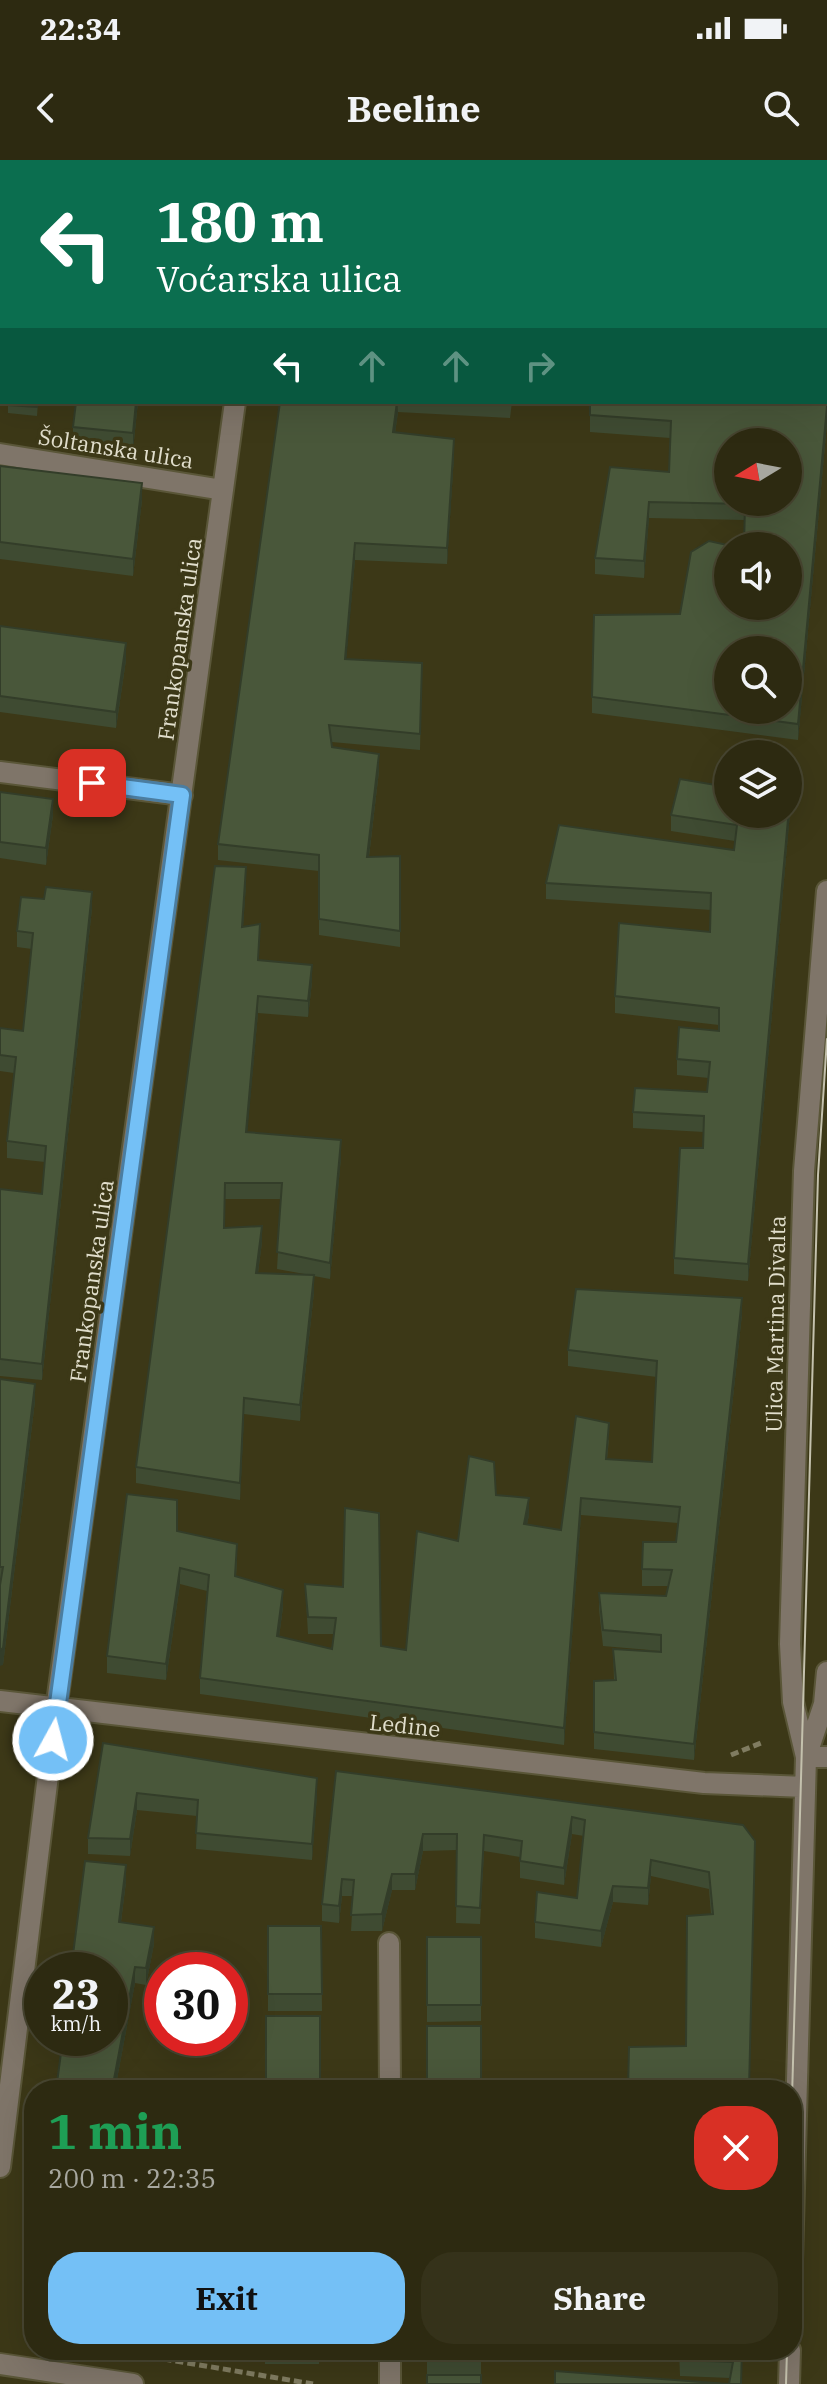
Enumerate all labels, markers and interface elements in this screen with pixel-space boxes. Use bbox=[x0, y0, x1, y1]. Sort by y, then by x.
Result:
text: 22:34 bbox=[40, 9, 121, 48]
text: Beeline bbox=[346, 85, 481, 132]
icon: back bbox=[24, 86, 68, 130]
icon: search bbox=[759, 86, 803, 130]
text: 180 m bbox=[156, 185, 324, 257]
icon: left bbox=[24, 192, 128, 296]
text: Voćarska ulica bbox=[156, 255, 402, 302]
icon: left bbox=[266, 344, 310, 388]
icon: ahead bbox=[350, 344, 394, 388]
icon: ahead bbox=[434, 344, 478, 388]
icon: right bbox=[518, 344, 562, 388]
street label: Šoltanska ulica bbox=[36, 421, 196, 475]
north arrow bbox=[714, 428, 802, 516]
map controls bbox=[714, 428, 802, 828]
button: sound bbox=[714, 532, 802, 620]
street label: Frankopanska ulica bbox=[150, 536, 208, 742]
button: search bbox=[714, 636, 802, 724]
button: layers bbox=[714, 740, 802, 828]
pin bbox=[58, 749, 126, 817]
icon: arrive bbox=[70, 761, 114, 805]
street label: Frankopanska ulica bbox=[62, 1178, 120, 1384]
street label: Ulica Martina Divalta bbox=[759, 1215, 791, 1433]
position arrow bbox=[11, 1698, 95, 1782]
street label: Ledine bbox=[368, 1707, 442, 1743]
speed limit sign: 30 bbox=[144, 1952, 248, 2056]
text: 23 bbox=[52, 1968, 100, 2020]
text: km/h bbox=[51, 2010, 101, 2037]
text: 1 min bbox=[48, 2100, 182, 2162]
button: close bbox=[694, 2106, 778, 2190]
text: 200 m · 22:35 bbox=[48, 2161, 216, 2195]
button: Exit bbox=[48, 2252, 405, 2344]
button: Share bbox=[421, 2252, 778, 2344]

